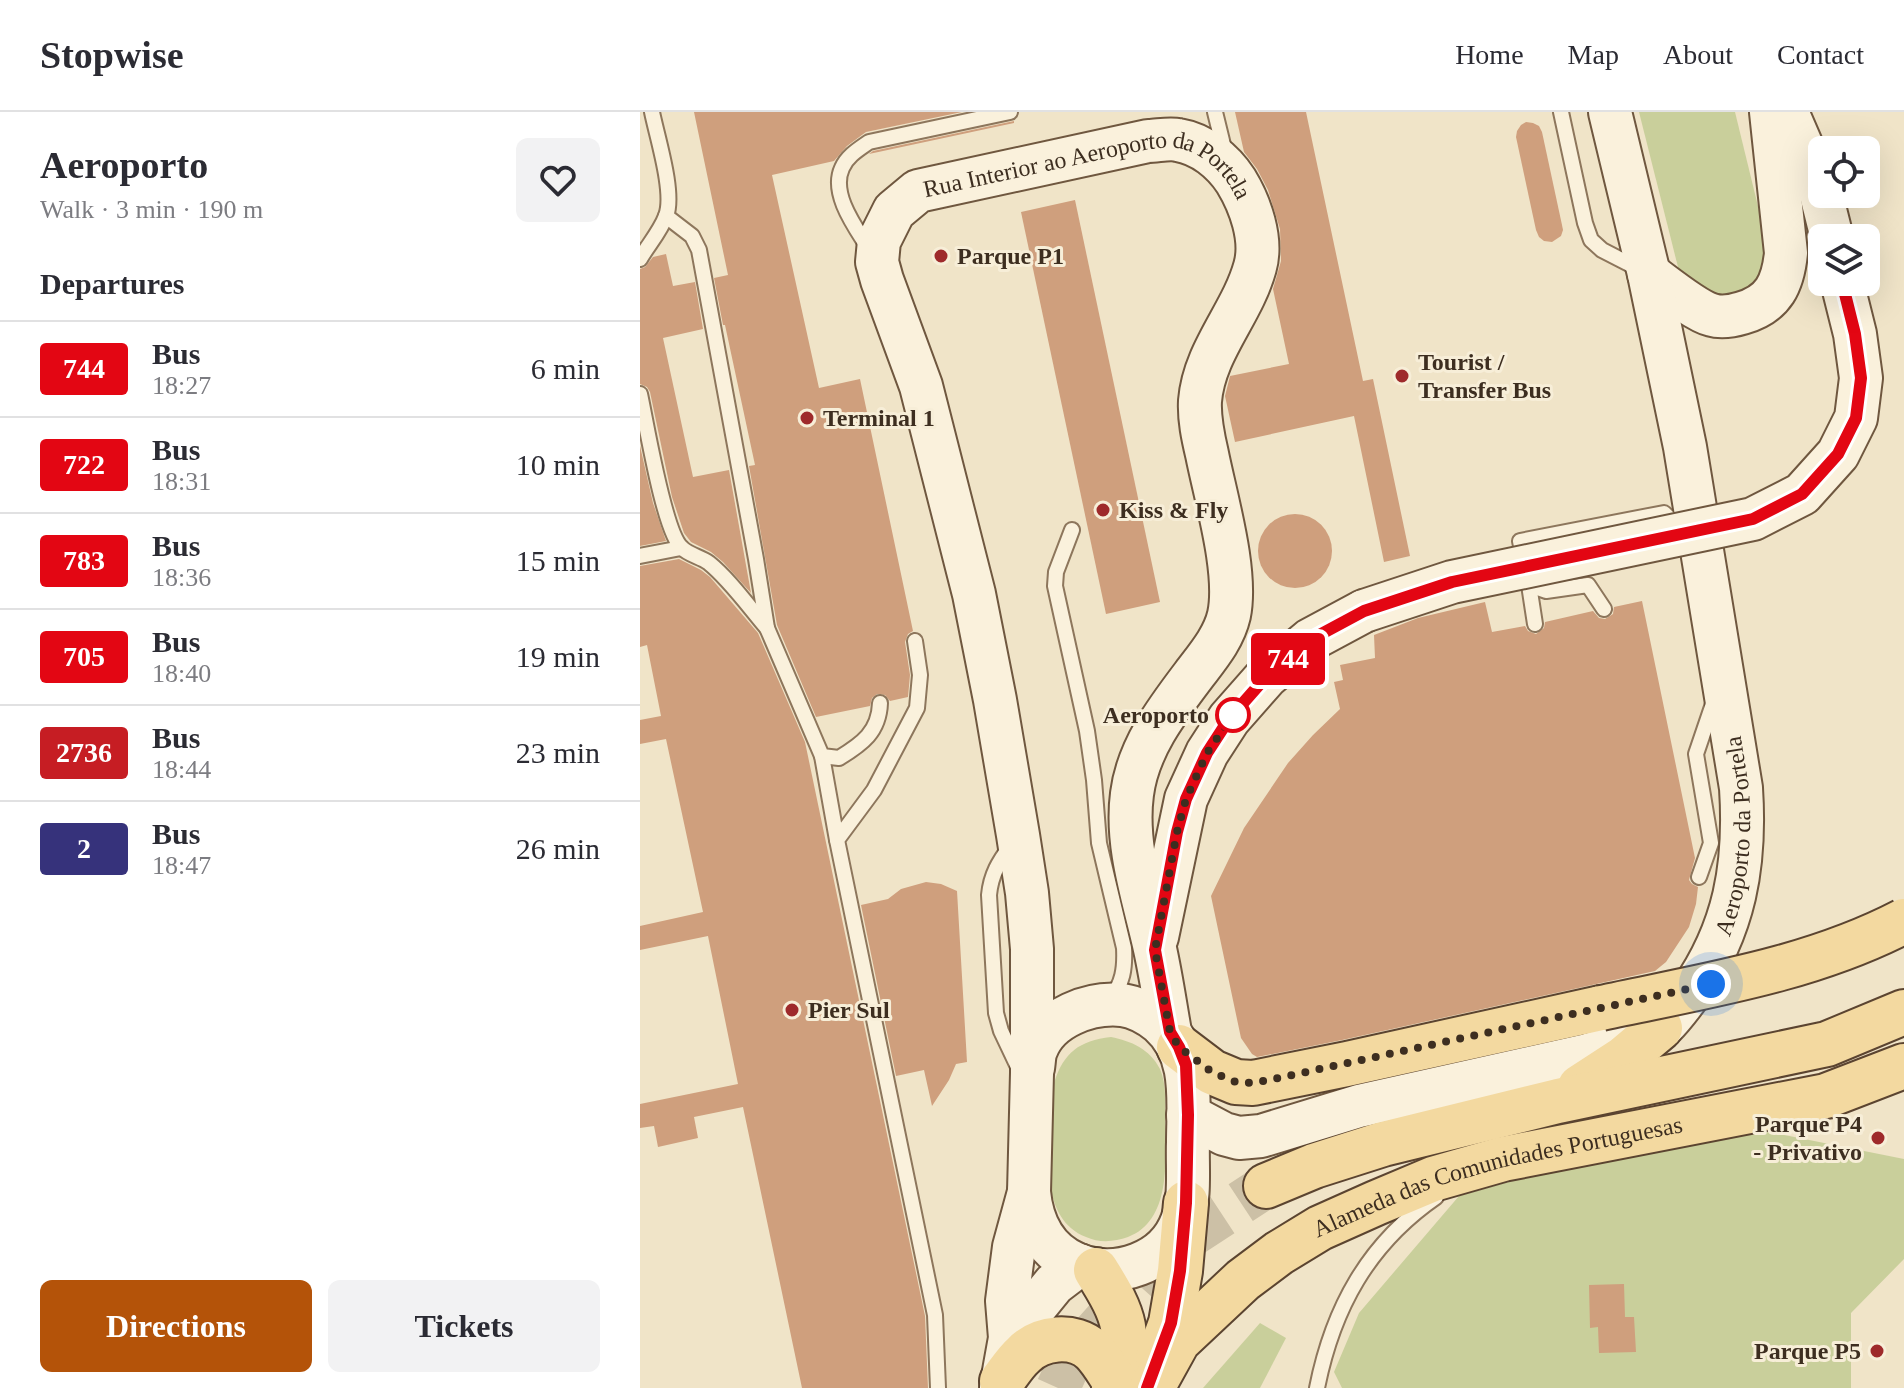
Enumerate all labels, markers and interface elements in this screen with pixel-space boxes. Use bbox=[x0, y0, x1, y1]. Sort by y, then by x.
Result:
text: Stopwise bbox=[40, 34, 184, 76]
text: Home bbox=[1455, 39, 1524, 70]
text: Map bbox=[1568, 39, 1619, 70]
text: About bbox=[1663, 39, 1733, 70]
text: Contact bbox=[1777, 39, 1864, 70]
text: Rua Interior ao Aeroporto da Portela bbox=[921, 126, 1257, 204]
map controls bbox=[1808, 136, 1880, 296]
button: locate bbox=[1808, 136, 1880, 208]
button: heart bbox=[516, 138, 600, 222]
text: Aeroporto bbox=[40, 144, 208, 186]
street label: Rua Interior ao Aeroporto da Portela bbox=[904, 181, 1258, 223]
text: Walk · 3 min · 190 m bbox=[40, 195, 263, 224]
button: layers bbox=[1808, 224, 1880, 296]
place label: Parque P1 bbox=[957, 243, 1064, 269]
marker: Parque P1 bbox=[932, 247, 950, 265]
text: Departures bbox=[40, 267, 184, 300]
text: Bus bbox=[152, 337, 200, 370]
place label: Tourist / Transfer Bus bbox=[1418, 349, 1551, 403]
text: 6 min bbox=[531, 352, 600, 385]
text: 744 bbox=[63, 353, 105, 384]
marker: Tourist / Transfer Bus bbox=[1393, 367, 1411, 385]
text: 18:27 bbox=[152, 371, 211, 400]
place label: Terminal 1 bbox=[823, 405, 935, 431]
marker: Terminal 1 bbox=[798, 409, 816, 427]
text: Bus bbox=[152, 433, 200, 466]
text: 10 min bbox=[516, 448, 600, 481]
text: 722 bbox=[63, 449, 105, 480]
text: 18:31 bbox=[152, 467, 211, 496]
place label: Kiss & Fly bbox=[1119, 497, 1228, 523]
marker: Kiss & Fly bbox=[1094, 501, 1112, 519]
text: Bus bbox=[152, 529, 200, 562]
text: 15 min bbox=[516, 544, 600, 577]
text: 783 bbox=[63, 545, 105, 576]
text: 18:36 bbox=[152, 563, 211, 592]
text: Bus bbox=[152, 625, 200, 658]
line badge: 744 bbox=[1242, 633, 1334, 685]
text: 19 min bbox=[516, 640, 600, 673]
text: 705 bbox=[63, 641, 105, 672]
text: 744 bbox=[1267, 643, 1309, 674]
text: 18:40 bbox=[152, 659, 211, 688]
marker: Aeroporto bbox=[1216, 698, 1250, 732]
place label: Aeroporto bbox=[1103, 702, 1209, 728]
text: Bus bbox=[152, 721, 200, 754]
street label: Aeroporto da Portela bbox=[1710, 734, 1755, 939]
text: 23 min bbox=[516, 736, 600, 769]
text: 2736 bbox=[56, 737, 112, 768]
text: 18:44 bbox=[152, 755, 211, 784]
text: Bus bbox=[152, 817, 200, 850]
text: 26 min bbox=[516, 832, 600, 865]
text: 2 bbox=[77, 833, 91, 864]
text: 18:47 bbox=[152, 851, 211, 880]
your location bbox=[1691, 964, 1731, 1004]
place label: Pier Sul bbox=[808, 997, 890, 1023]
marker: Pier Sul bbox=[783, 1001, 801, 1019]
street label: Alameda das Comunidades Portuguesas bbox=[1309, 1111, 1685, 1242]
place label: Parque P4 - Privativo bbox=[1753, 1111, 1862, 1165]
marker: Parque P4 - Privativo bbox=[1869, 1129, 1887, 1147]
button: Directions bbox=[40, 1280, 312, 1372]
button: Tickets bbox=[328, 1280, 600, 1372]
place label: Parque P5 bbox=[1754, 1338, 1861, 1364]
marker: Parque P5 bbox=[1868, 1342, 1886, 1360]

